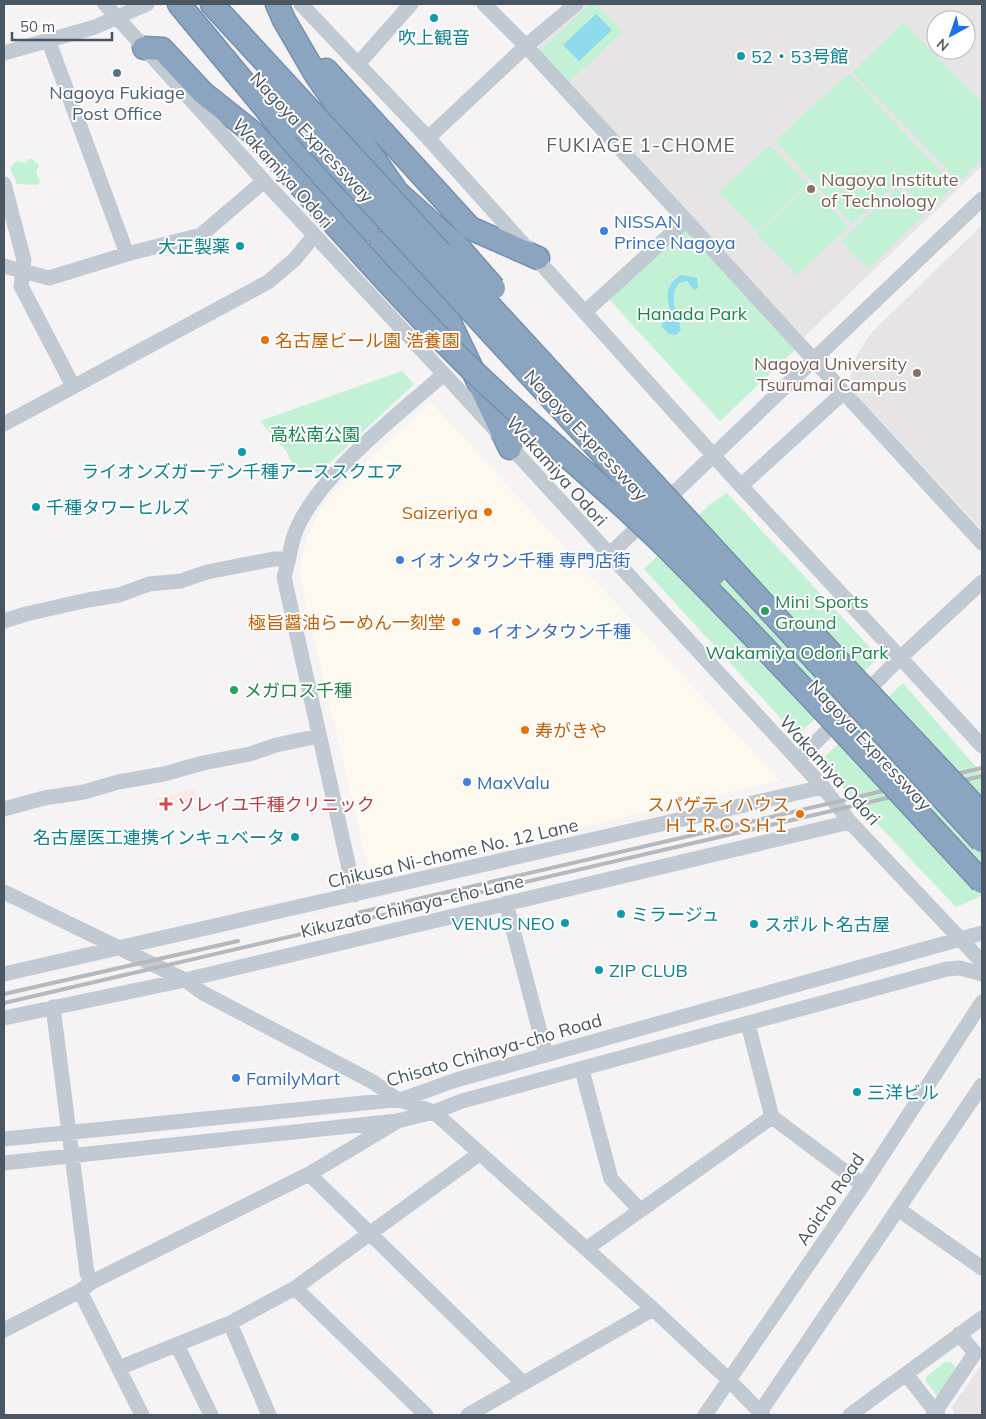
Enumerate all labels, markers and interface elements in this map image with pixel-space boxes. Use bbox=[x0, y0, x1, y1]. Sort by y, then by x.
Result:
scale bar bbox=[12, 10, 112, 42]
north arrow bbox=[926, 10, 976, 60]
marker: 吹上観音 bbox=[428, 12, 440, 24]
text: 50 m bbox=[20, 17, 55, 36]
place label: 吹上観音 bbox=[398, 26, 470, 49]
text: N bbox=[933, 35, 952, 55]
place label: 52・53号館 bbox=[751, 45, 848, 68]
marker: 52・53号館 bbox=[735, 50, 747, 62]
marker: Nagoya Fukiage Post Office bbox=[111, 67, 123, 79]
street label: Nagoya Expressway bbox=[245, 67, 379, 208]
place label: Nagoya Fukiage Post Office bbox=[49, 81, 185, 125]
street label: Wakamiya Odori bbox=[227, 113, 339, 233]
district label: FUKIAGE 1-CHOME bbox=[546, 133, 736, 157]
place label: Nagoya Institute of Technology bbox=[821, 168, 958, 212]
marker: Nagoya Institute of Technology bbox=[805, 183, 817, 195]
place label: NISSAN Prince Nagoya bbox=[614, 210, 736, 254]
marker: NISSAN Prince Nagoya bbox=[598, 225, 610, 237]
place label: 大正製薬 bbox=[158, 235, 230, 258]
marker: 大正製薬 bbox=[234, 240, 246, 252]
park label: Hanada Park bbox=[637, 302, 748, 325]
place label: 名古屋ビール園 浩養園 bbox=[275, 329, 460, 352]
marker: 名古屋ビール園 浩養園 bbox=[259, 334, 271, 346]
place label: Nagoya University Tsurumai Campus bbox=[754, 352, 907, 396]
street label: Nagoya Expressway bbox=[519, 365, 653, 506]
marker: Nagoya University Tsurumai Campus bbox=[911, 367, 923, 379]
street label: Wakamiya Odori bbox=[501, 411, 613, 531]
park label: 高松南公園 bbox=[270, 423, 360, 446]
marker: ライオンズガーデン千種アーススクエア bbox=[236, 446, 248, 458]
place label: ライオンズガーデン千種アーススクエア bbox=[81, 460, 403, 483]
place label: 千種タワーヒルズ bbox=[46, 496, 190, 519]
marker: 千種タワーヒルズ bbox=[30, 501, 42, 513]
place label: Saizeriya bbox=[402, 501, 478, 524]
marker: Saizeriya bbox=[482, 506, 494, 518]
place label: イオンタウン千種 専門店街 bbox=[410, 549, 631, 572]
marker: イオンタウン千種 専門店街 bbox=[394, 554, 406, 566]
place label: Mini Sports Ground bbox=[775, 590, 869, 634]
marker: Mini Sports Ground bbox=[759, 605, 771, 617]
place label: 極旨醤油らーめん一刻堂 bbox=[248, 611, 446, 634]
marker: 極旨醤油らーめん一刻堂 bbox=[450, 616, 462, 628]
place label: イオンタウン千種 bbox=[487, 620, 631, 643]
marker: イオンタウン千種 bbox=[471, 625, 483, 637]
park label: Wakamiya Odori Park bbox=[705, 641, 889, 664]
street label: Nagoya Expressway bbox=[803, 675, 937, 816]
place label: メガロス千種 bbox=[244, 679, 352, 702]
marker: メガロス千種 bbox=[228, 684, 240, 696]
street label: Wakamiya Odori bbox=[774, 710, 886, 830]
place label: 寿がきや bbox=[535, 719, 607, 742]
marker: 寿がきや bbox=[519, 724, 531, 736]
place label: MaxValu bbox=[477, 771, 550, 794]
marker: MaxValu bbox=[461, 776, 473, 788]
place label: ソレイユ千種クリニック bbox=[177, 793, 375, 816]
place label: スパゲティハウス ＨＩＲＯＳＨＩ bbox=[647, 793, 790, 837]
marker: ソレイユ千種クリニック bbox=[159, 797, 173, 811]
marker: スパゲティハウス ＨＩＲＯＳＨＩ bbox=[794, 808, 806, 820]
street label: Chikusa Ni-chome No. 12 Lane bbox=[326, 813, 580, 893]
place label: 名古屋医工連携インキュベータ bbox=[33, 826, 285, 849]
marker: 名古屋医工連携インキュベータ bbox=[289, 831, 301, 843]
street label: Kikuzato Chihaya-cho Lane bbox=[298, 869, 526, 943]
place label: ミラージュ bbox=[631, 903, 719, 926]
marker: ミラージュ bbox=[615, 908, 627, 920]
place label: VENUS NEO bbox=[451, 912, 555, 935]
place label: スポルト名古屋 bbox=[764, 913, 890, 936]
marker: VENUS NEO bbox=[559, 917, 571, 929]
marker: スポルト名古屋 bbox=[748, 918, 760, 930]
place label: ZIP CLUB bbox=[609, 959, 688, 982]
marker: ZIP CLUB bbox=[593, 964, 605, 976]
street label: Chisato Chihaya-cho Road bbox=[384, 1008, 604, 1092]
place label: FamilyMart bbox=[246, 1067, 340, 1090]
marker: FamilyMart bbox=[230, 1072, 242, 1084]
place label: 三洋ビル bbox=[867, 1081, 939, 1104]
marker: 三洋ビル bbox=[851, 1086, 863, 1098]
street label: Aoicho Road bbox=[791, 1149, 869, 1249]

